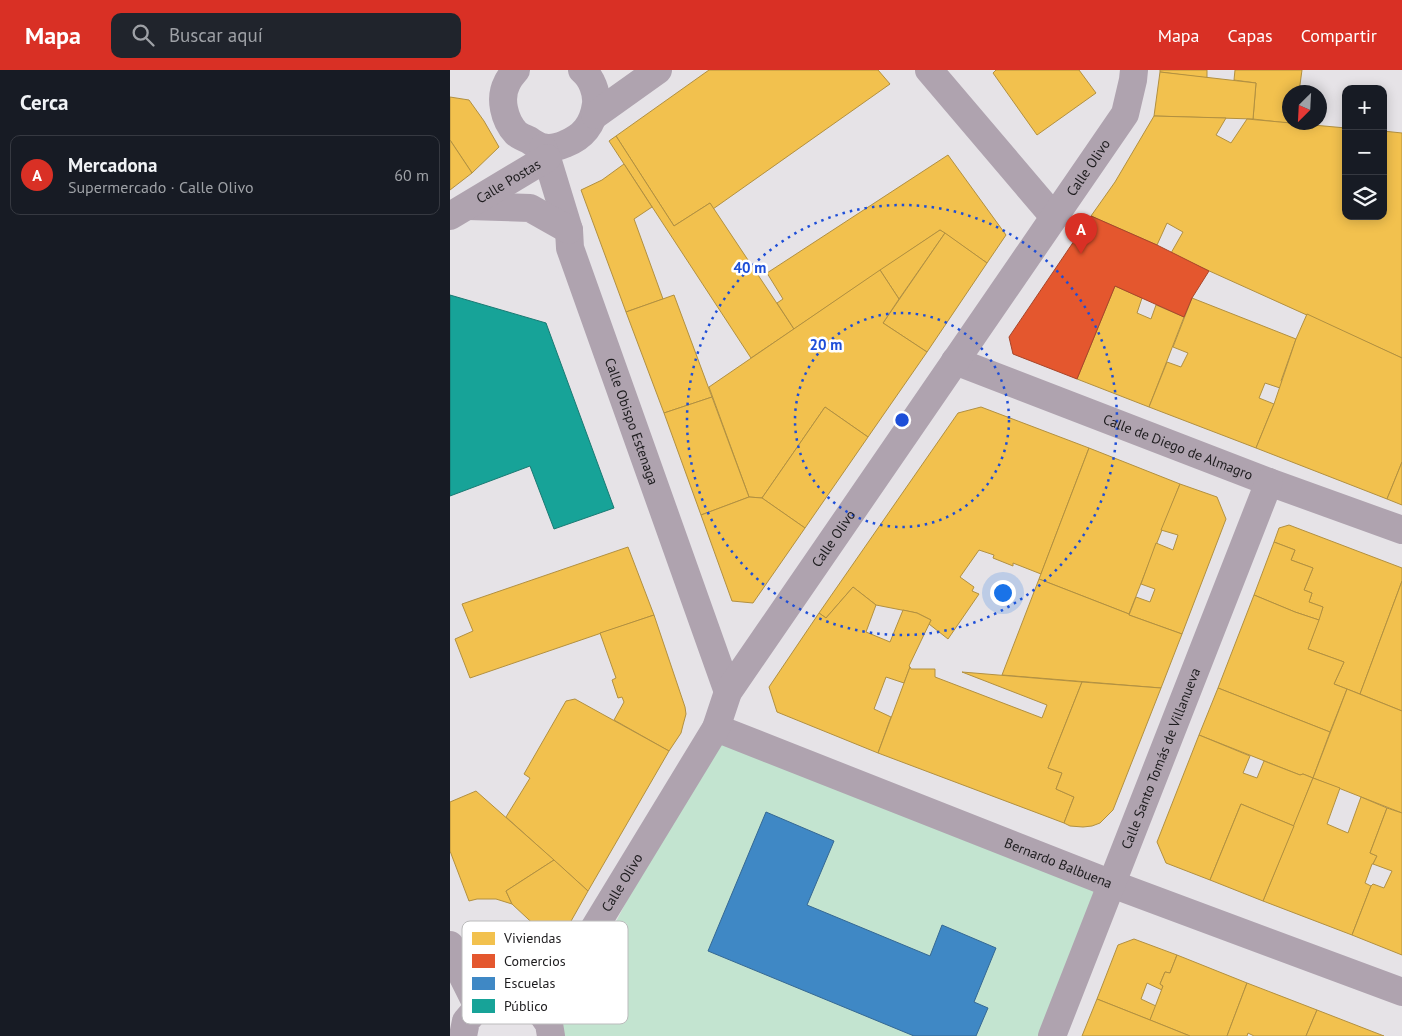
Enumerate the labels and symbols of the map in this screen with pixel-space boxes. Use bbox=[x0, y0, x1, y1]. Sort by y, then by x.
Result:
north arrow bbox=[1282, 85, 1327, 130]
street label: Calle Olivo bbox=[1062, 135, 1114, 200]
street label: Calle Postas bbox=[473, 155, 544, 207]
pin: A bbox=[1065, 213, 1097, 254]
text: 40 m bbox=[734, 258, 766, 277]
text: 20 m bbox=[810, 335, 842, 354]
street label: Calle Obispo Estenaga bbox=[601, 355, 663, 487]
street label: Calle de Diego de Almagro bbox=[1100, 410, 1256, 484]
centre of rings bbox=[893, 411, 911, 429]
street label: Calle Olivo bbox=[808, 506, 859, 570]
your location bbox=[990, 580, 1016, 606]
street label: Calle Santo Tomás de Villanueva bbox=[1117, 665, 1204, 852]
street label: Bernardo Balbuena bbox=[1002, 834, 1115, 892]
street label: Calle Olivo bbox=[597, 850, 647, 915]
legend bbox=[462, 921, 628, 1024]
text: Viviendas bbox=[503, 929, 561, 947]
text: Comercios bbox=[504, 952, 566, 970]
text: Escuelas bbox=[504, 974, 555, 992]
text: Público bbox=[504, 997, 548, 1015]

